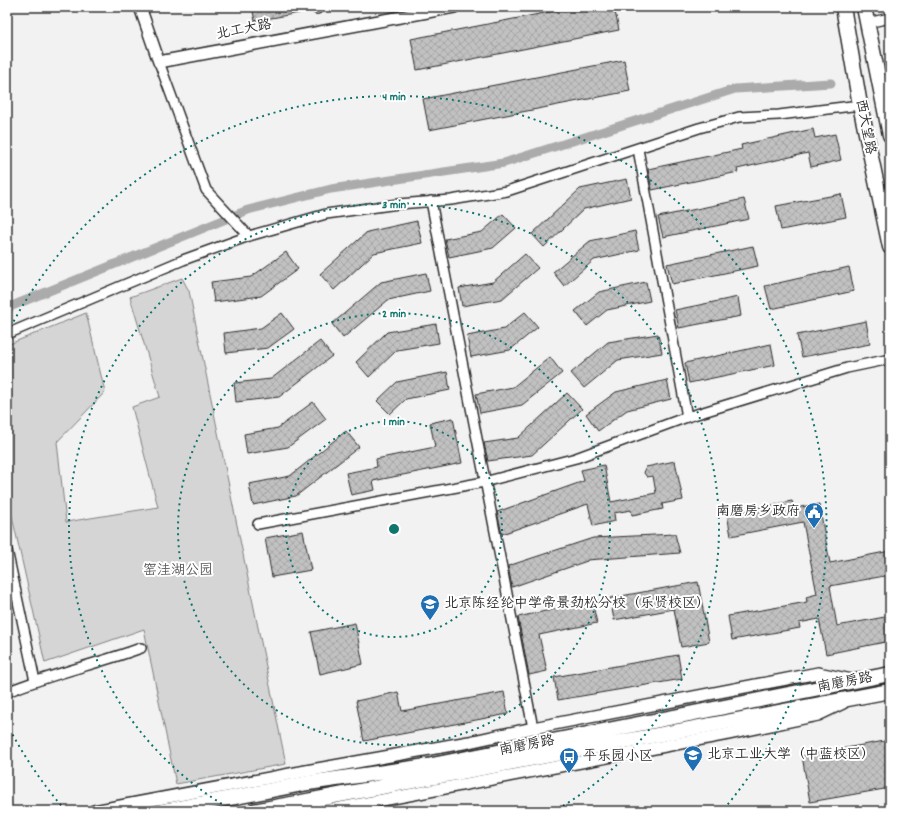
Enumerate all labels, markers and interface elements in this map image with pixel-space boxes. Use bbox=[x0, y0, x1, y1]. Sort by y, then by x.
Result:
street label: 北工大路 bbox=[215, 15, 273, 45]
text: 4 min bbox=[382, 89, 406, 106]
street label: 西大望路 bbox=[850, 98, 880, 156]
text: 3 min bbox=[382, 197, 406, 214]
text: 2 min bbox=[382, 306, 406, 323]
text: 1 min bbox=[383, 414, 405, 431]
public building icon: 南磨房乡政府 bbox=[803, 501, 825, 529]
place label: 南磨房乡政府 bbox=[716, 502, 800, 522]
centre of rings bbox=[387, 522, 401, 536]
park label: 窑洼湖公园 bbox=[143, 561, 213, 581]
school or university icon: 北京陈经纶中学帝景劲松分校（乐贤校区） bbox=[419, 593, 441, 621]
place label: 北京陈经纶中学帝景劲松分校（乐贤校区） bbox=[444, 594, 710, 614]
street label: 南磨房路 bbox=[816, 668, 874, 698]
street label: 南磨房路 bbox=[498, 731, 556, 761]
school or university icon: 北京工业大学（中蓝校区） bbox=[682, 744, 704, 772]
place label: 北京工业大学（中蓝校区） bbox=[707, 745, 875, 765]
bus stop icon: 平乐园小区 bbox=[558, 746, 580, 774]
place label: 平乐园小区 bbox=[583, 747, 653, 767]

